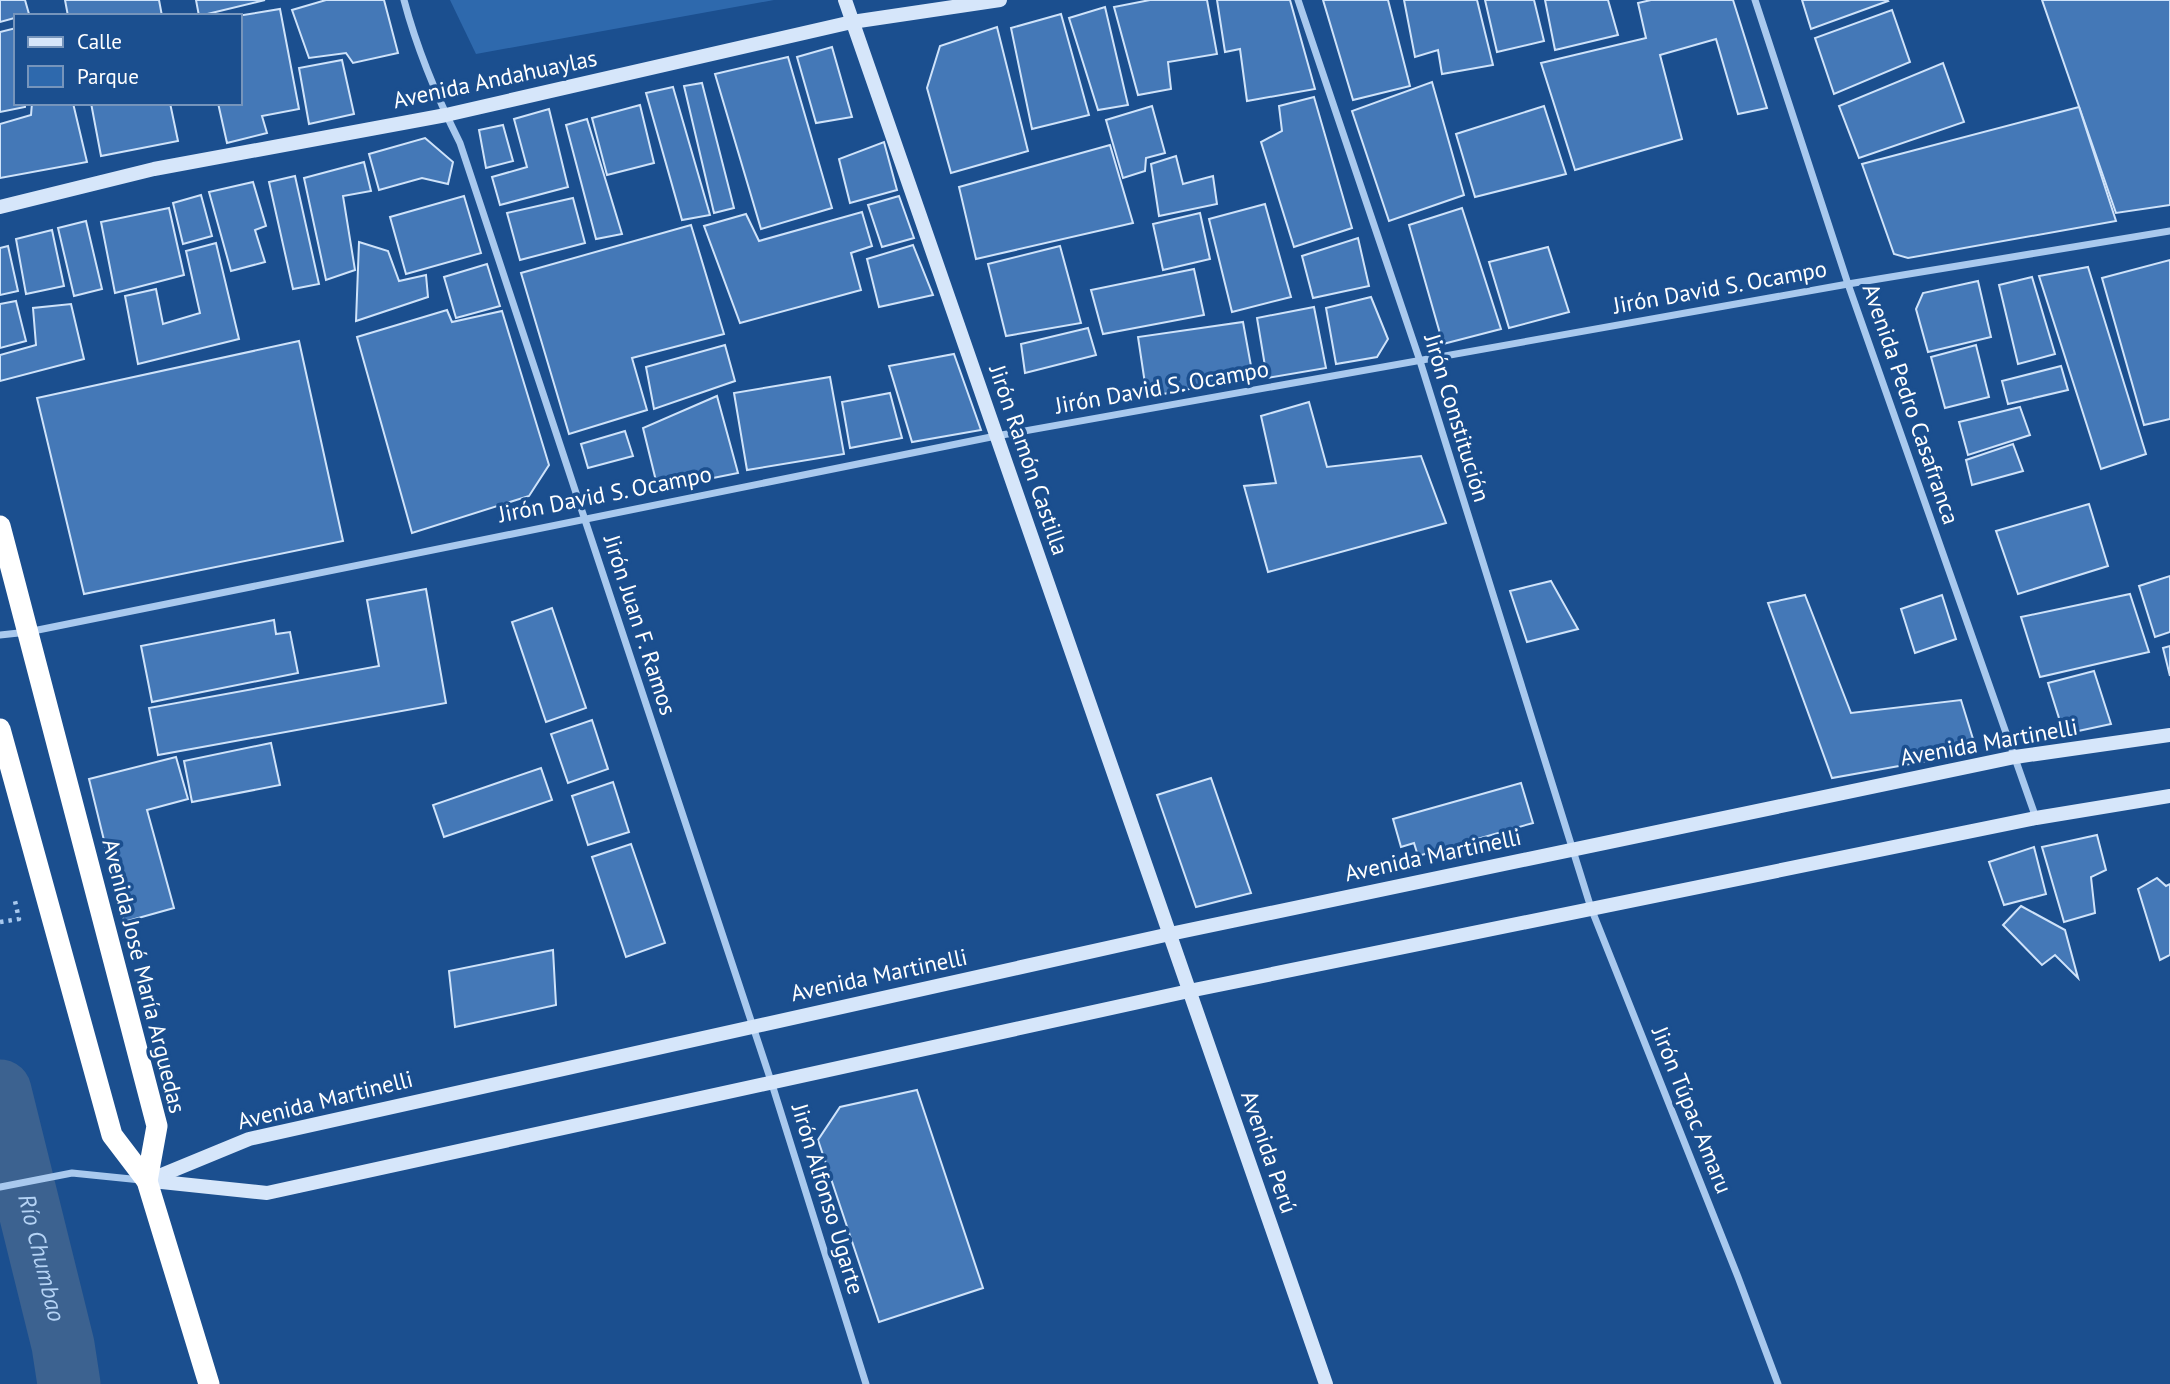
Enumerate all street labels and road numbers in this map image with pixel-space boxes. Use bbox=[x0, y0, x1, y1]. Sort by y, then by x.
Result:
street label: Avenida Andahuaylas bbox=[390, 43, 600, 114]
street label: Jirón David S. Ocampo bbox=[1610, 253, 1829, 320]
street label: Avenida Pedro Casafranca bbox=[1857, 280, 1966, 528]
street label: Jirón Constitución bbox=[1418, 329, 1497, 505]
street label: Jirón David S. Ocampo bbox=[1052, 353, 1271, 420]
street label: Jirón Ramón Castilla bbox=[983, 360, 1076, 559]
street label: Jirón David S. Ocampo bbox=[495, 459, 714, 529]
street label: Jirón Juan F. Ramos bbox=[597, 530, 683, 719]
street label: Avenida Martinelli bbox=[1898, 712, 2080, 771]
street label: Avenida Martinelli bbox=[1342, 822, 1524, 887]
street label: Avenida José María Arguedas bbox=[96, 836, 193, 1116]
street label: Avenida Martinelli bbox=[788, 942, 970, 1007]
street label: Jirón Túpac Amaru bbox=[1645, 1021, 1739, 1197]
street label: Avenida Martinelli bbox=[234, 1064, 416, 1135]
street label: Avenida Perú bbox=[1235, 1087, 1304, 1217]
street label: Jirón Alfonso Ugarte bbox=[785, 1099, 871, 1298]

